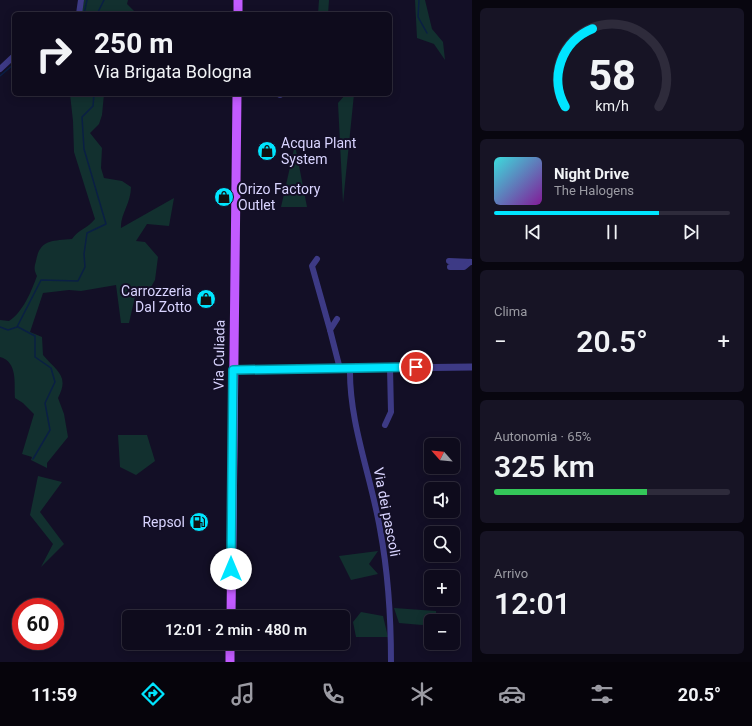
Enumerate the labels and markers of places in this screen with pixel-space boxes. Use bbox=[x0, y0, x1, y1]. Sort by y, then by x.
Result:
place label: Acqua Plant System bbox=[281, 135, 357, 167]
shop icon: Acqua Plant System bbox=[256, 140, 278, 162]
place label: Orizo Factory Outlet bbox=[238, 181, 321, 213]
shop icon: Orizo Factory Outlet bbox=[213, 186, 235, 208]
place label: Carrozzeria Dal Zotto bbox=[121, 283, 192, 315]
shop icon: Carrozzeria Dal Zotto bbox=[195, 288, 217, 310]
pin bbox=[399, 350, 433, 384]
fuel station icon: Repsol bbox=[188, 511, 210, 533]
place label: Repsol bbox=[142, 514, 185, 530]

